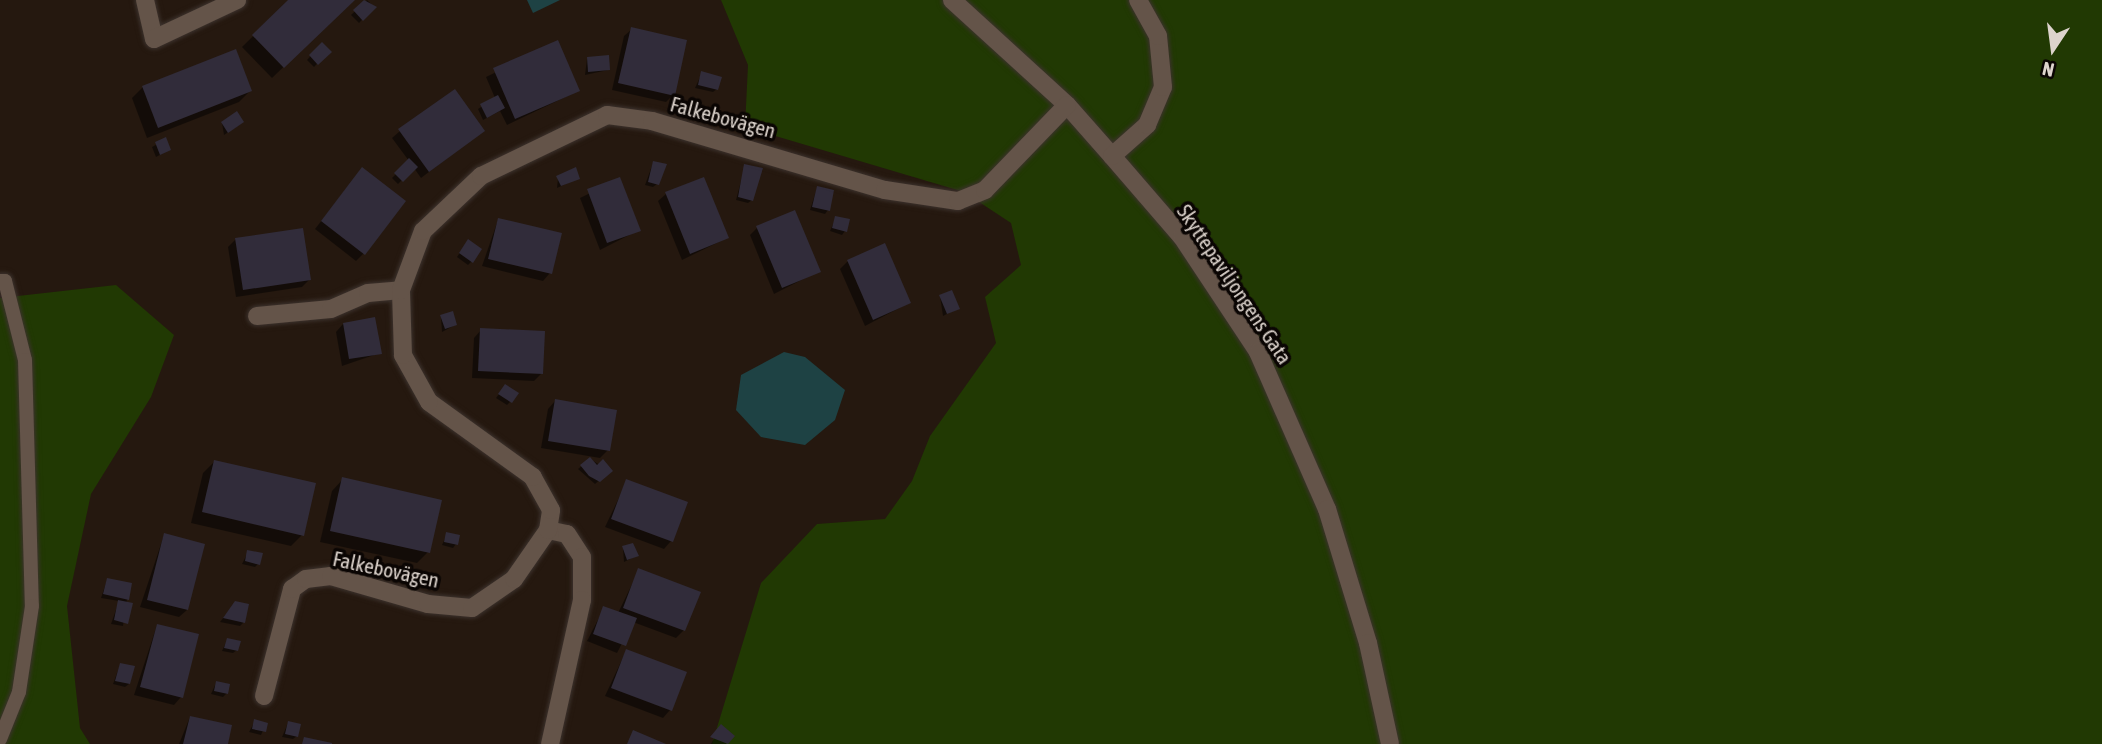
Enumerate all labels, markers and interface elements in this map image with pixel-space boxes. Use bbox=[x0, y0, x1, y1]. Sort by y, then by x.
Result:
north arrow bbox=[2018, 14, 2088, 84]
text: N bbox=[2040, 57, 2056, 81]
street label: Falkebovägen bbox=[668, 91, 778, 143]
street label: Skyttepaviljongens Gata bbox=[1172, 199, 1298, 369]
street label: Falkebovägen bbox=[331, 545, 441, 593]

